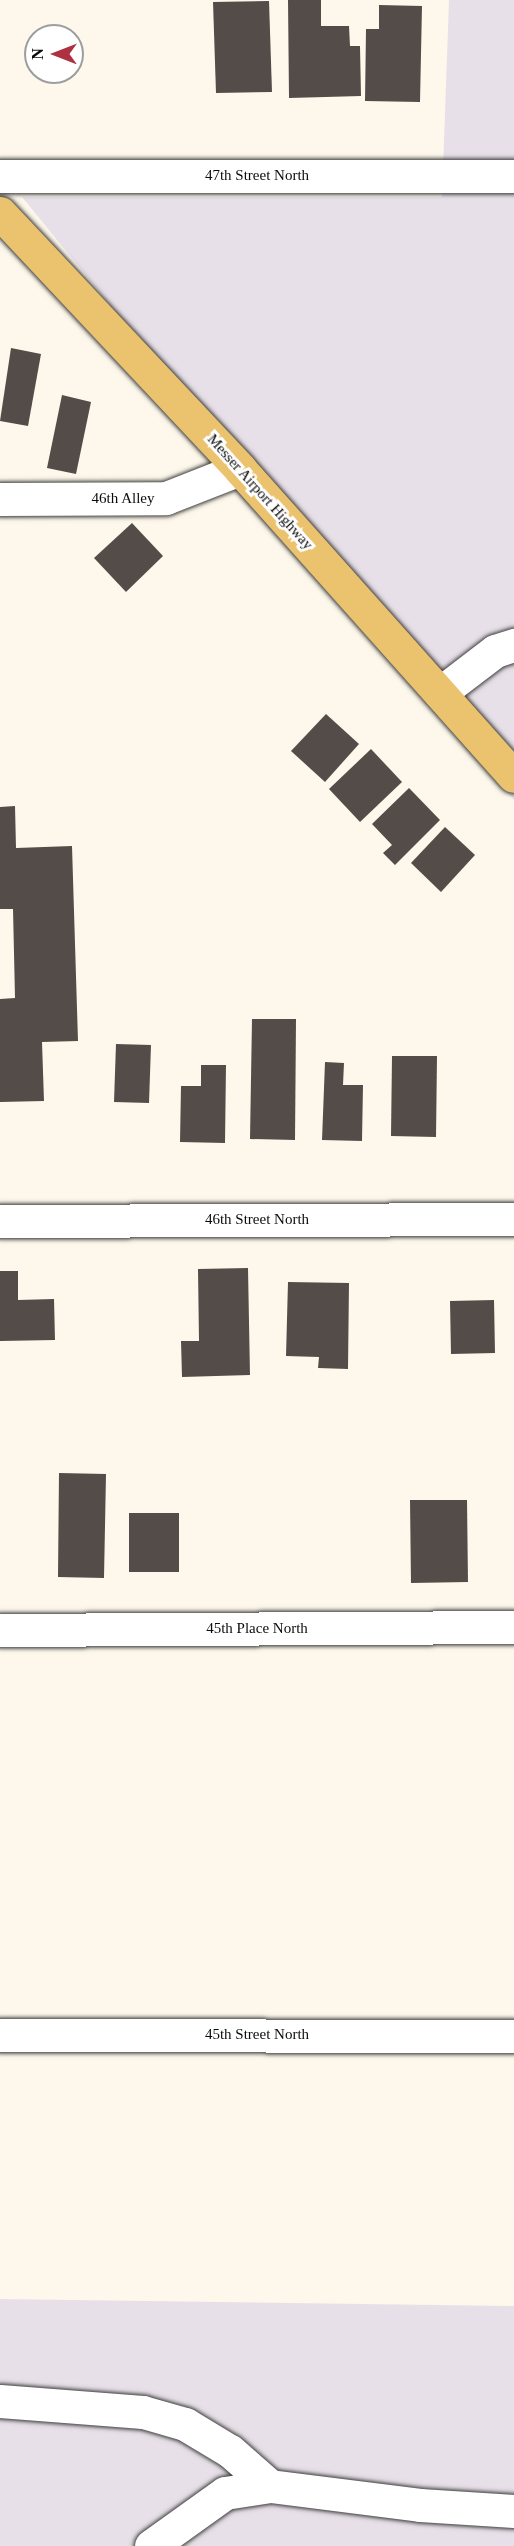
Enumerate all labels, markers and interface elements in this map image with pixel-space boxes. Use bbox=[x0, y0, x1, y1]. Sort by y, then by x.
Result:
north arrow bbox=[24, 24, 84, 84]
text: N bbox=[29, 48, 46, 60]
street label: 47th Street North bbox=[205, 167, 309, 185]
street label: Messer Airport Highway bbox=[203, 430, 317, 554]
street label: 46th Alley bbox=[91, 490, 155, 508]
street label: 46th Street North bbox=[205, 1211, 309, 1229]
street label: 45th Place North bbox=[206, 1620, 308, 1638]
street label: 45th Street North bbox=[205, 2026, 309, 2044]

